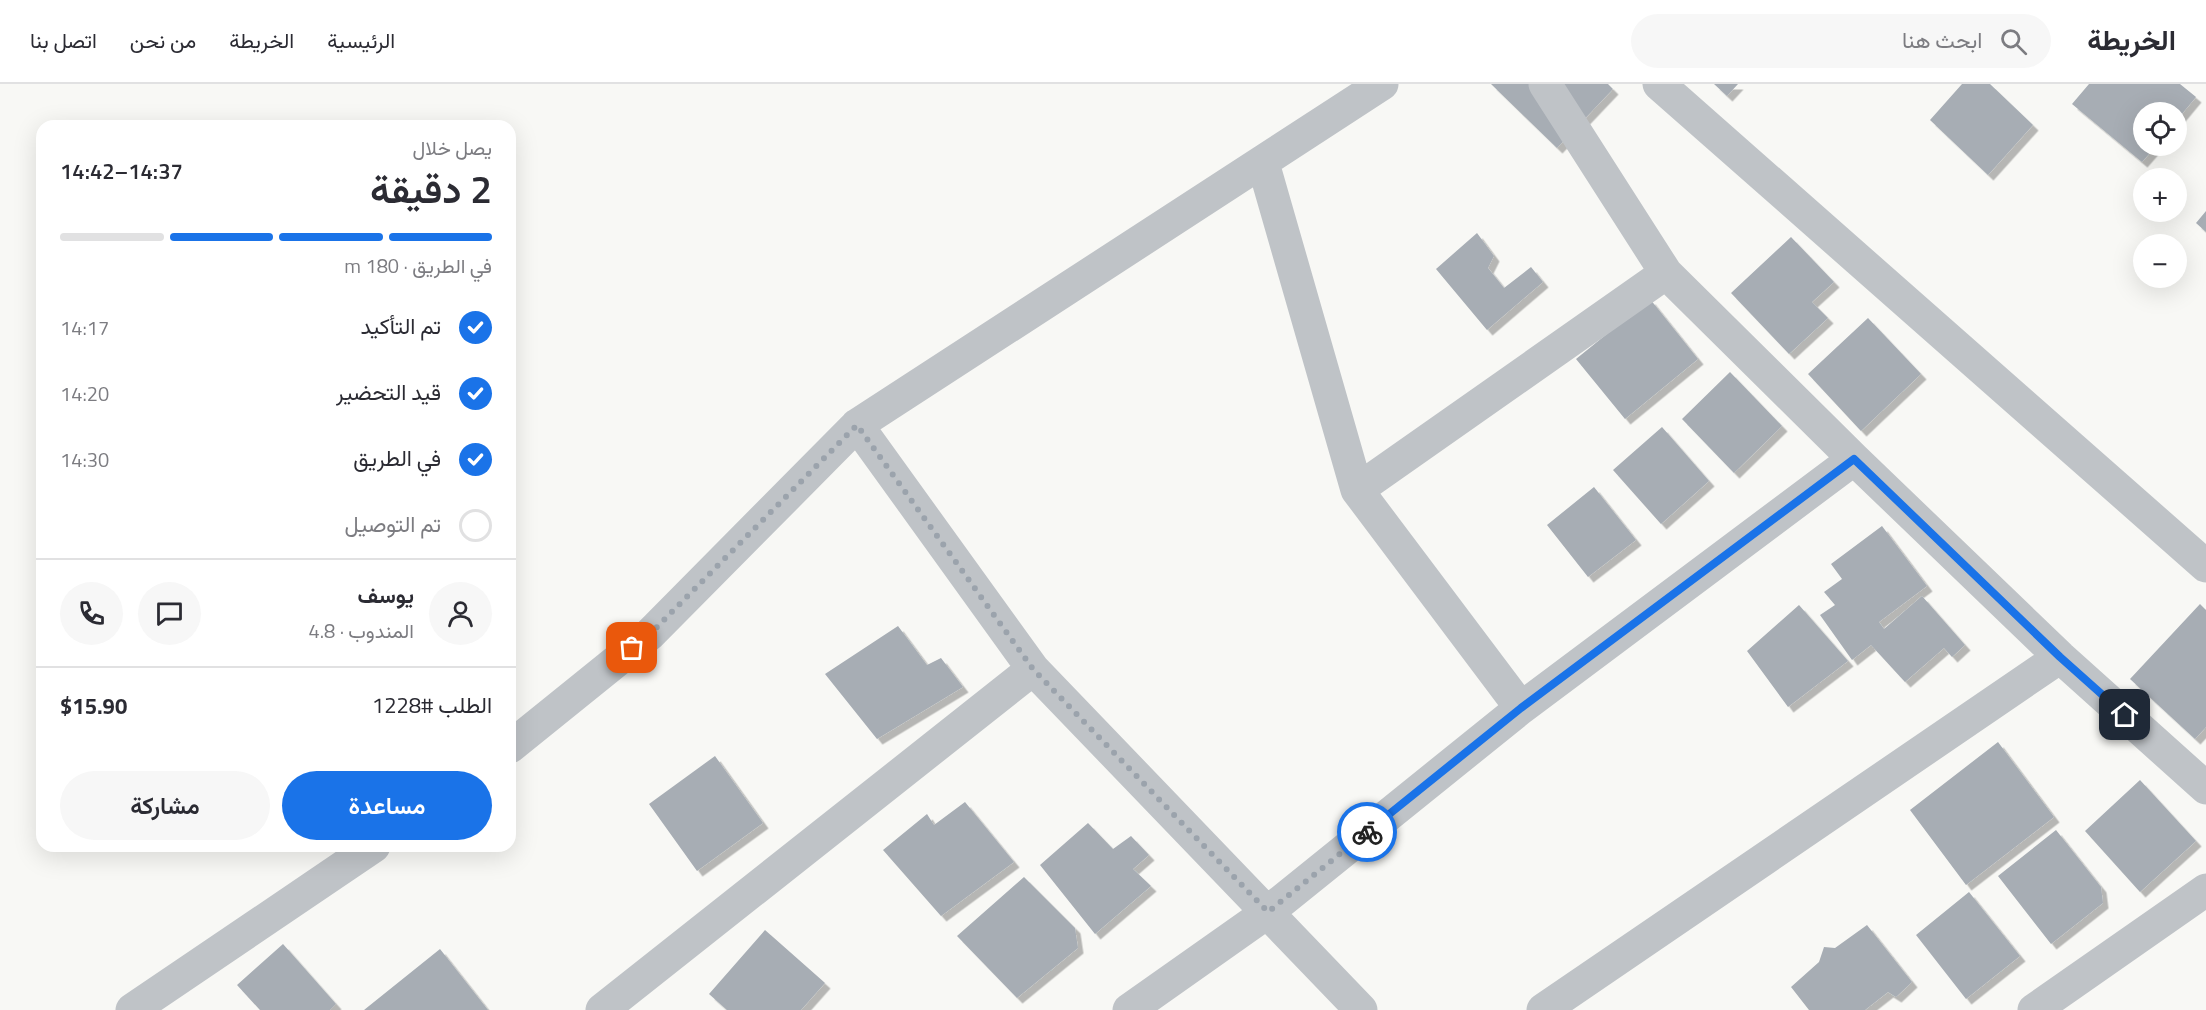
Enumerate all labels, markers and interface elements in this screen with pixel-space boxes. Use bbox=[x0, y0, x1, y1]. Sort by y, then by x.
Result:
search box bbox=[1631, 14, 2051, 68]
text: الخريطة bbox=[2087, 18, 2176, 61]
text: ابحث هنا bbox=[1902, 23, 1982, 57]
text: اتصل بنا bbox=[30, 24, 97, 56]
text: من نحن bbox=[130, 24, 196, 56]
text: الخريطة bbox=[229, 24, 294, 56]
text: الرئيسية bbox=[327, 24, 395, 56]
icon: search bbox=[1997, 25, 2030, 58]
map controls bbox=[2133, 102, 2187, 288]
button: locate bbox=[2133, 102, 2187, 156]
text: يصل خلال bbox=[413, 132, 492, 163]
text: 14:37–14:42 bbox=[60, 154, 183, 188]
text: 2 دقيقة bbox=[370, 159, 492, 218]
button: + bbox=[2133, 168, 2187, 222]
button: − bbox=[2133, 234, 2187, 288]
text: في الطريق · 180 m bbox=[344, 250, 492, 281]
text: تم التأكيد bbox=[360, 309, 441, 343]
icon: check bbox=[459, 311, 492, 344]
text: 14:17 bbox=[60, 312, 109, 343]
text: قيد التحضير bbox=[336, 375, 441, 409]
icon: check bbox=[459, 377, 492, 410]
text: 14:20 bbox=[60, 378, 109, 409]
text: في الطريق bbox=[353, 441, 441, 475]
icon: check bbox=[459, 443, 492, 476]
text: 14:30 bbox=[60, 444, 109, 475]
text: تم التوصيل bbox=[344, 507, 441, 541]
text: يوسف bbox=[358, 578, 414, 612]
button: phone bbox=[60, 582, 123, 645]
button: chat bbox=[138, 582, 201, 645]
button: person bbox=[429, 582, 492, 645]
text: المندوب · 4.8 bbox=[309, 615, 414, 646]
pin bbox=[606, 622, 657, 673]
icon: bag bbox=[615, 631, 648, 664]
text: الطلب #1228 bbox=[372, 688, 492, 722]
text: $15.90 bbox=[60, 689, 127, 723]
pin bbox=[2099, 689, 2150, 740]
icon: home bbox=[2108, 698, 2141, 731]
button: مشاركة bbox=[60, 771, 270, 840]
button: مساعدة bbox=[282, 771, 492, 840]
courier bbox=[1337, 802, 1397, 862]
icon: bike bbox=[1351, 816, 1384, 849]

